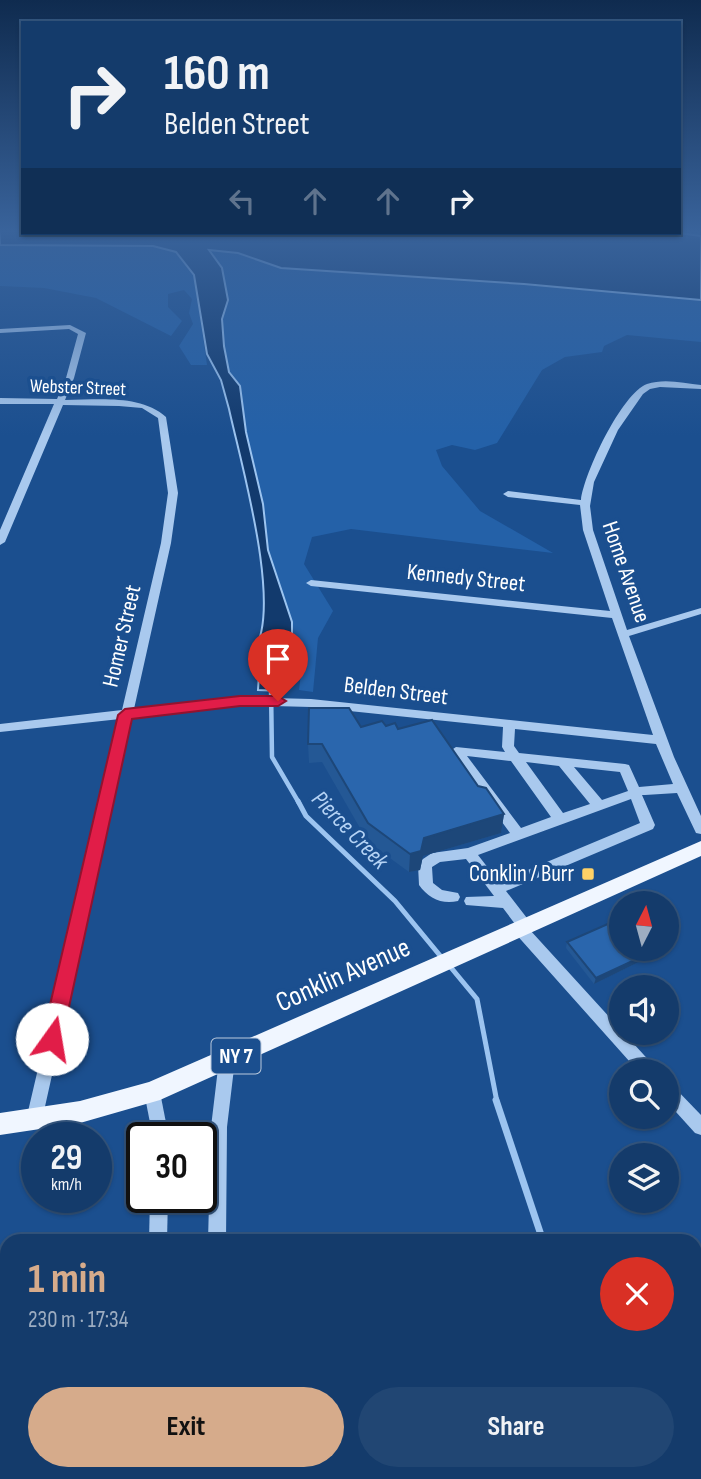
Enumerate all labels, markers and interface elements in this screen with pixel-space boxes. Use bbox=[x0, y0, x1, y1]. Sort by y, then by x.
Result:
text: 160 m bbox=[164, 45, 270, 104]
icon: right bbox=[49, 49, 140, 140]
text: Belden Street bbox=[164, 105, 310, 144]
icon: left bbox=[223, 182, 261, 220]
icon: ahead bbox=[296, 182, 334, 220]
icon: ahead bbox=[369, 182, 407, 220]
icon: right bbox=[442, 182, 480, 220]
street label: Webster Street bbox=[30, 375, 127, 401]
street label: Home Avenue bbox=[596, 518, 656, 626]
street label: Kennedy Street bbox=[405, 558, 527, 598]
street label: Homer Street bbox=[97, 582, 147, 690]
pin bbox=[248, 629, 308, 701]
icon: arrive bbox=[259, 640, 297, 678]
street label: Belden Street bbox=[342, 671, 450, 711]
water label: Pierce Creek bbox=[306, 785, 395, 876]
place label: Conklin / Burr bbox=[469, 860, 574, 888]
marker: Conklin / Burr bbox=[580, 866, 596, 882]
north arrow bbox=[609, 891, 679, 961]
map controls bbox=[609, 891, 679, 1213]
street label: Conklin Avenue bbox=[271, 931, 415, 1019]
button: sound bbox=[609, 975, 679, 1045]
position arrow bbox=[15, 1002, 89, 1076]
road number: NY 7 bbox=[212, 1038, 260, 1074]
button: search bbox=[609, 1059, 679, 1129]
speed limit sign: 30 bbox=[126, 1122, 217, 1213]
text: 29 bbox=[51, 1137, 82, 1180]
button: layers bbox=[609, 1143, 679, 1213]
text: km/h bbox=[51, 1174, 82, 1195]
text: 1 min bbox=[28, 1254, 106, 1305]
button: close bbox=[600, 1257, 674, 1331]
text: 230 m · 17:34 bbox=[28, 1306, 128, 1334]
button: Exit bbox=[28, 1387, 344, 1467]
button: Share bbox=[358, 1387, 674, 1467]

